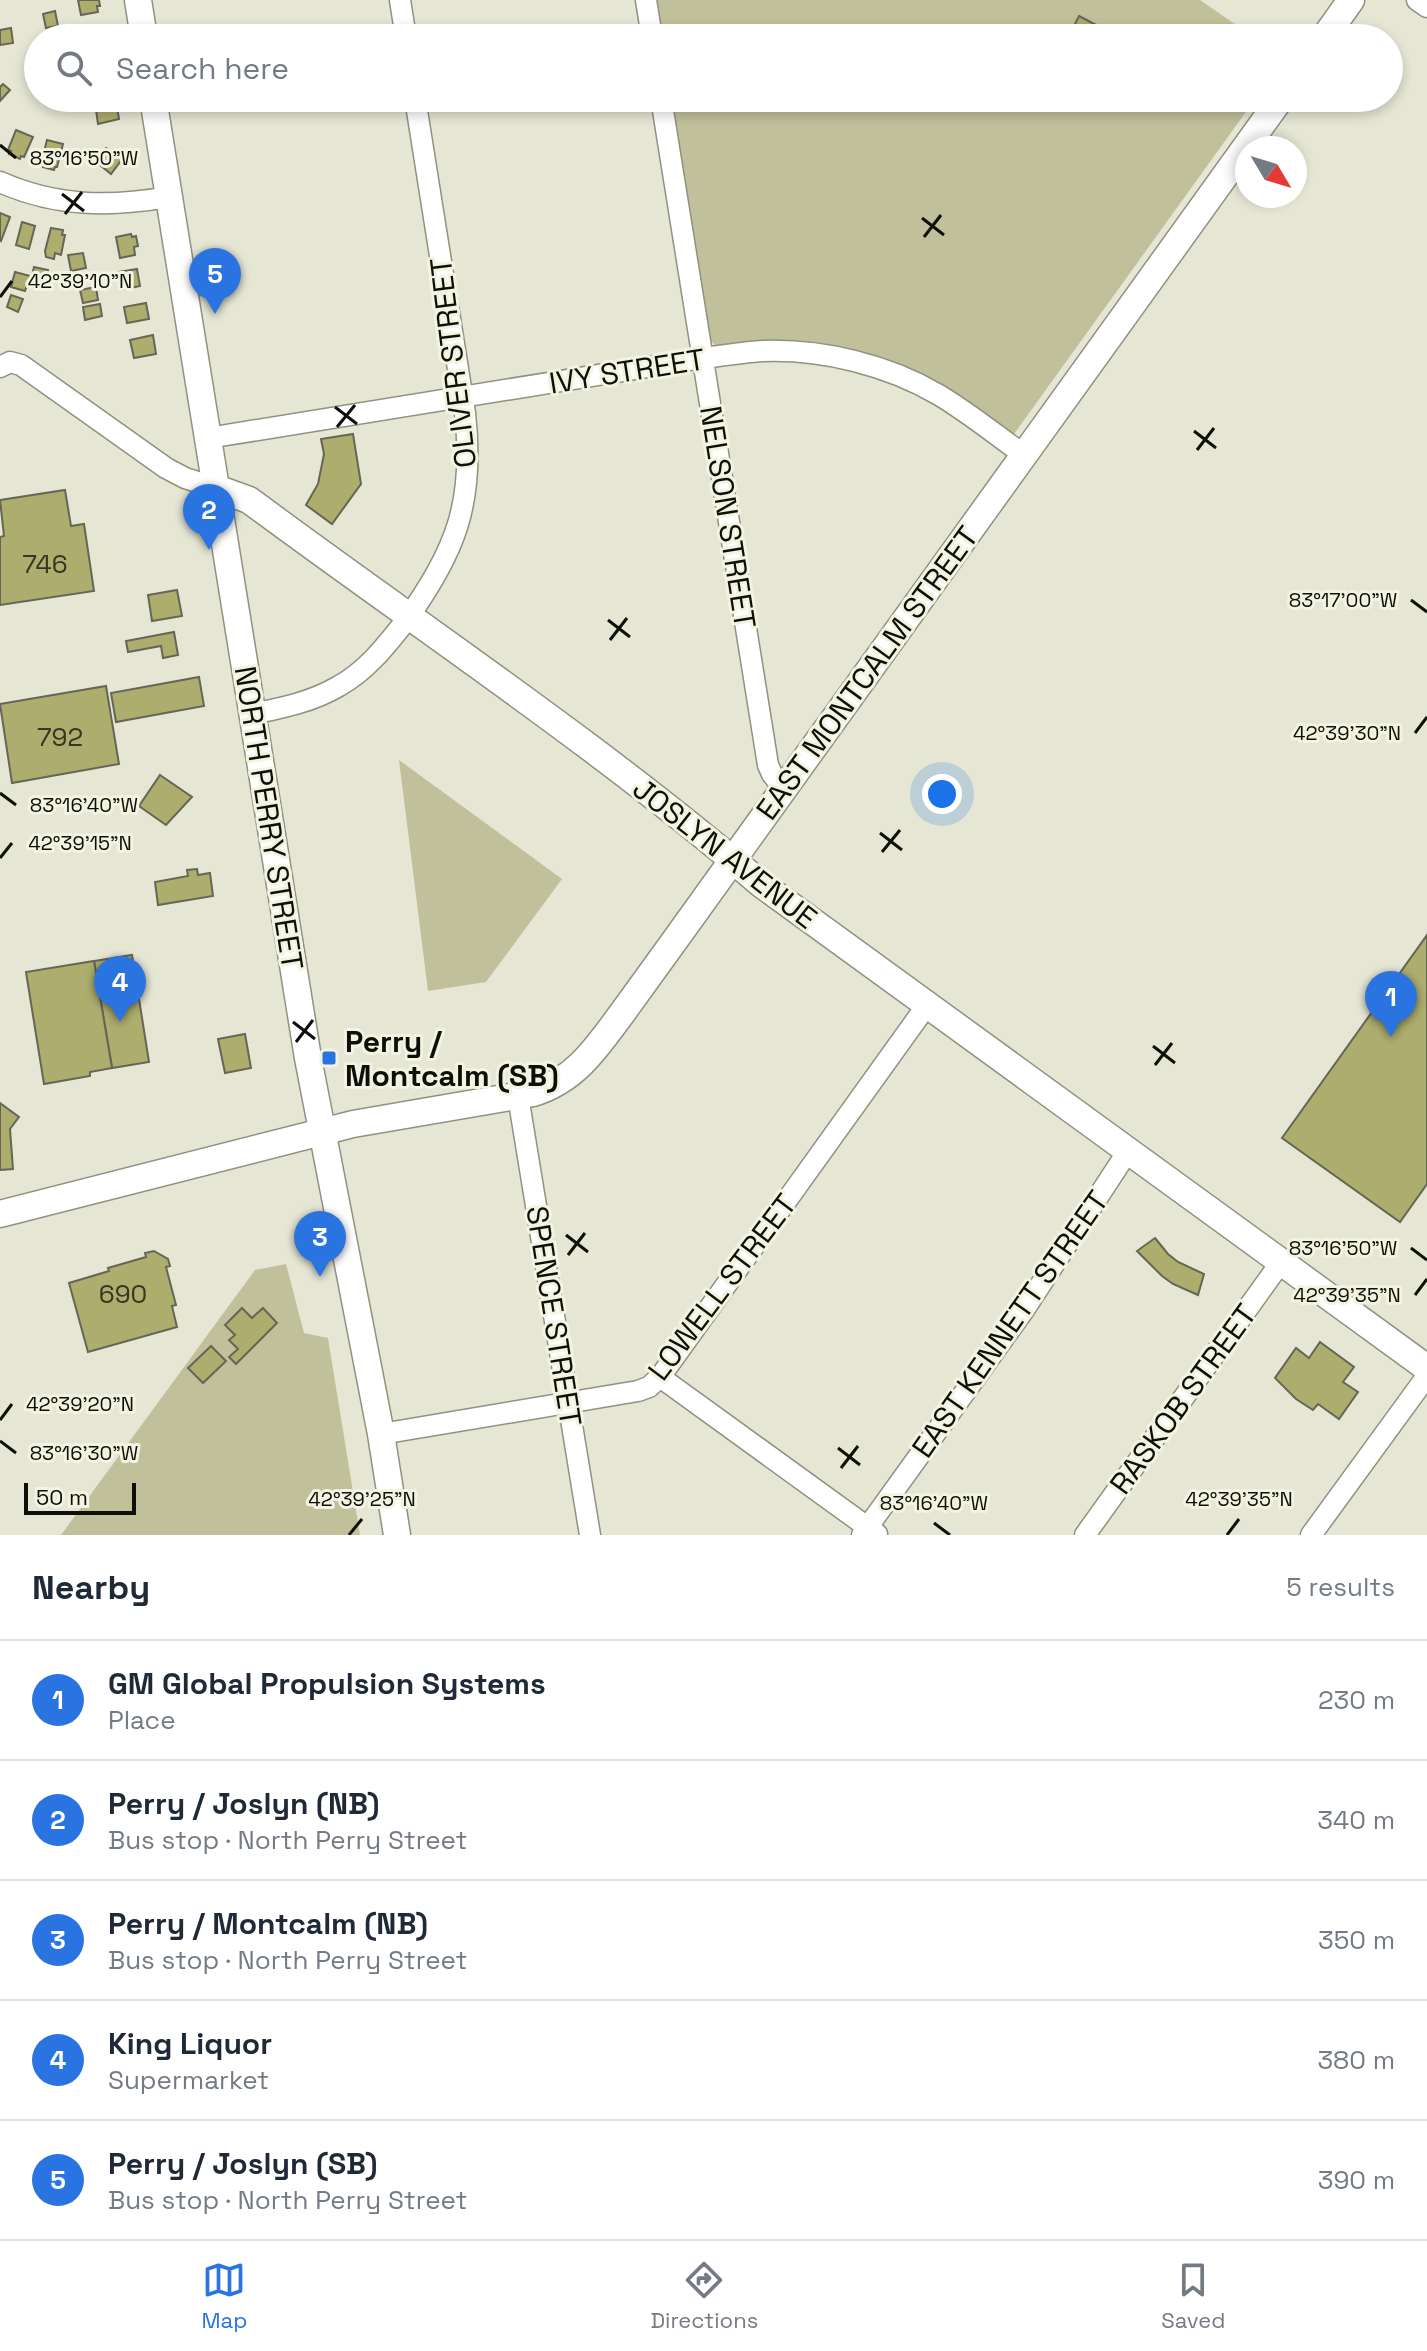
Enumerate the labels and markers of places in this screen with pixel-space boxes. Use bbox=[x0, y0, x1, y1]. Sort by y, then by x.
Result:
pin: 5 bbox=[189, 248, 241, 314]
pin: 2 bbox=[183, 484, 235, 550]
pin: 4 bbox=[94, 956, 146, 1022]
pin: 1 bbox=[1365, 971, 1417, 1037]
place label: Perry / Montcalm (SB) bbox=[345, 1022, 559, 1095]
marker: Perry / Montcalm (SB) bbox=[320, 1049, 338, 1067]
pin: 3 bbox=[294, 1211, 346, 1277]

